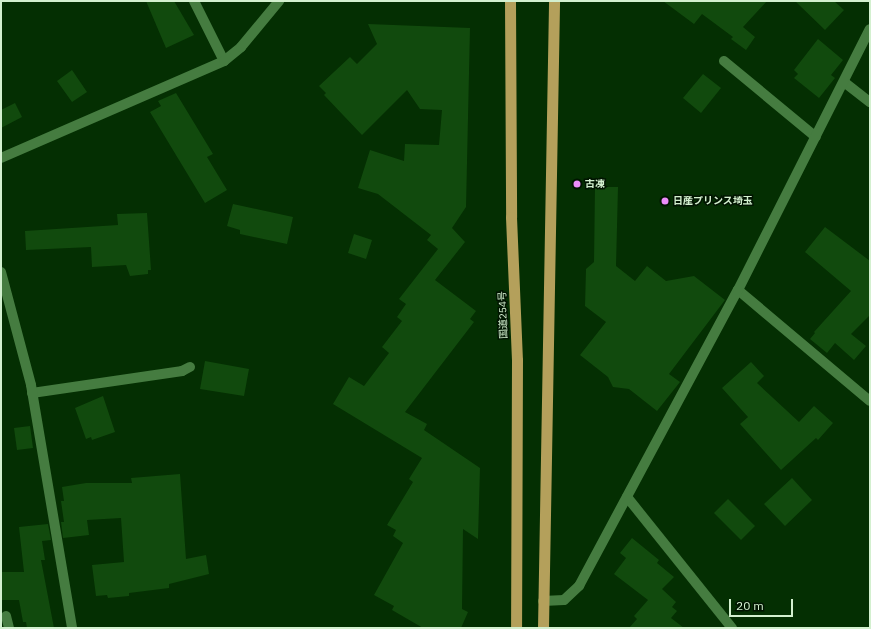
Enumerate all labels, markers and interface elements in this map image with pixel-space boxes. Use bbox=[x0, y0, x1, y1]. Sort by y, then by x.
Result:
place label: 古凍 bbox=[585, 178, 605, 190]
marker: 古凍 bbox=[572, 179, 582, 189]
place label: 日産プリンス埼玉 bbox=[673, 195, 753, 207]
marker: 日産プリンス埼玉 bbox=[660, 196, 670, 206]
street label: 国道254号 bbox=[496, 291, 510, 339]
scale bar bbox=[731, 591, 795, 617]
text: 20 m bbox=[736, 598, 764, 613]

